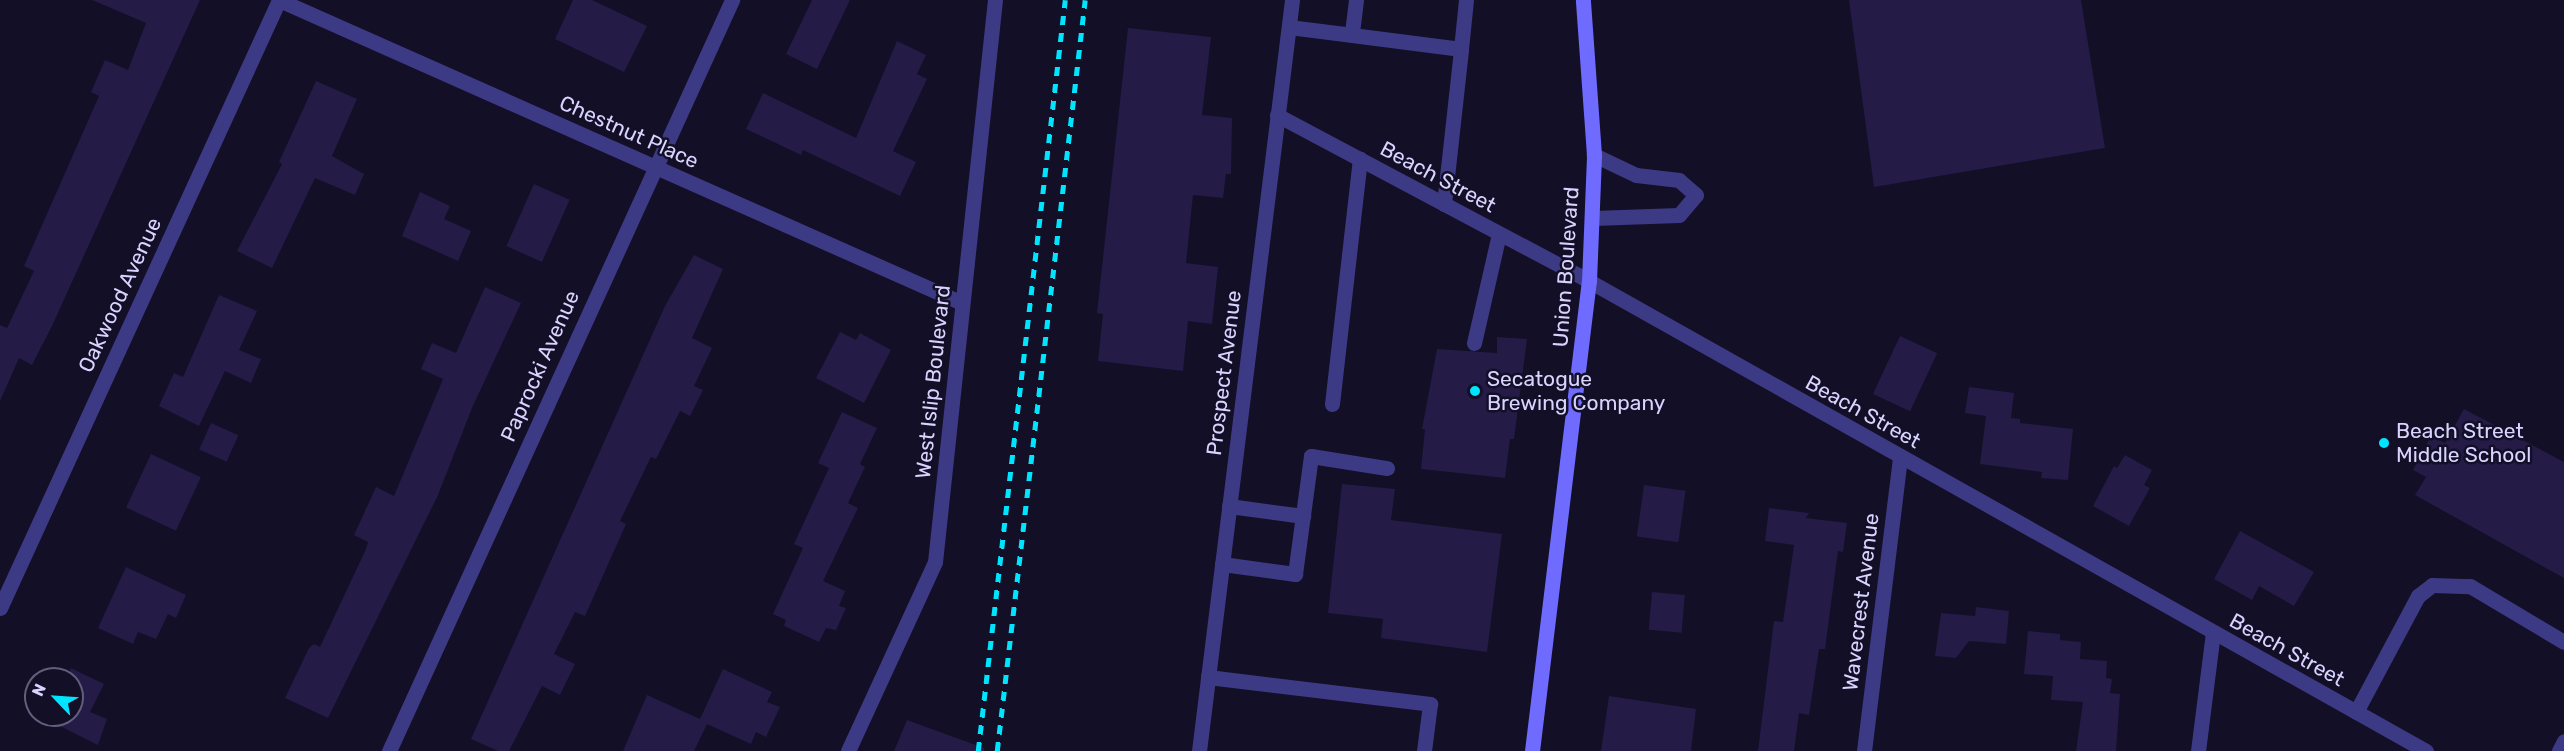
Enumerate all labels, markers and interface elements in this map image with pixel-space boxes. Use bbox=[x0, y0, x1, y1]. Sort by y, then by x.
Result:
street label: Chestnut Place bbox=[555, 90, 703, 174]
street label: Beach Street bbox=[1376, 136, 1500, 218]
street label: Union Boulevard bbox=[1548, 186, 1584, 348]
street label: Oakwood Avenue bbox=[73, 213, 167, 377]
street label: West Islip Boulevard bbox=[910, 284, 956, 480]
street label: Paprocki Avenue bbox=[495, 286, 585, 446]
street label: Prospect Avenue bbox=[1201, 289, 1247, 457]
place label: Secatogue Brewing Company bbox=[1487, 366, 1665, 416]
street label: Beach Street bbox=[1801, 370, 1925, 454]
marker: Secatogue Brewing Company bbox=[1468, 384, 1482, 398]
place label: Beach Street Middle School bbox=[2396, 418, 2531, 468]
marker: Beach Street Middle School bbox=[2377, 436, 2391, 450]
street label: Wavecrest Avenue bbox=[1838, 511, 1884, 693]
street label: Beach Street bbox=[2225, 608, 2349, 692]
north arrow bbox=[24, 667, 84, 727]
text: N bbox=[28, 681, 50, 699]

